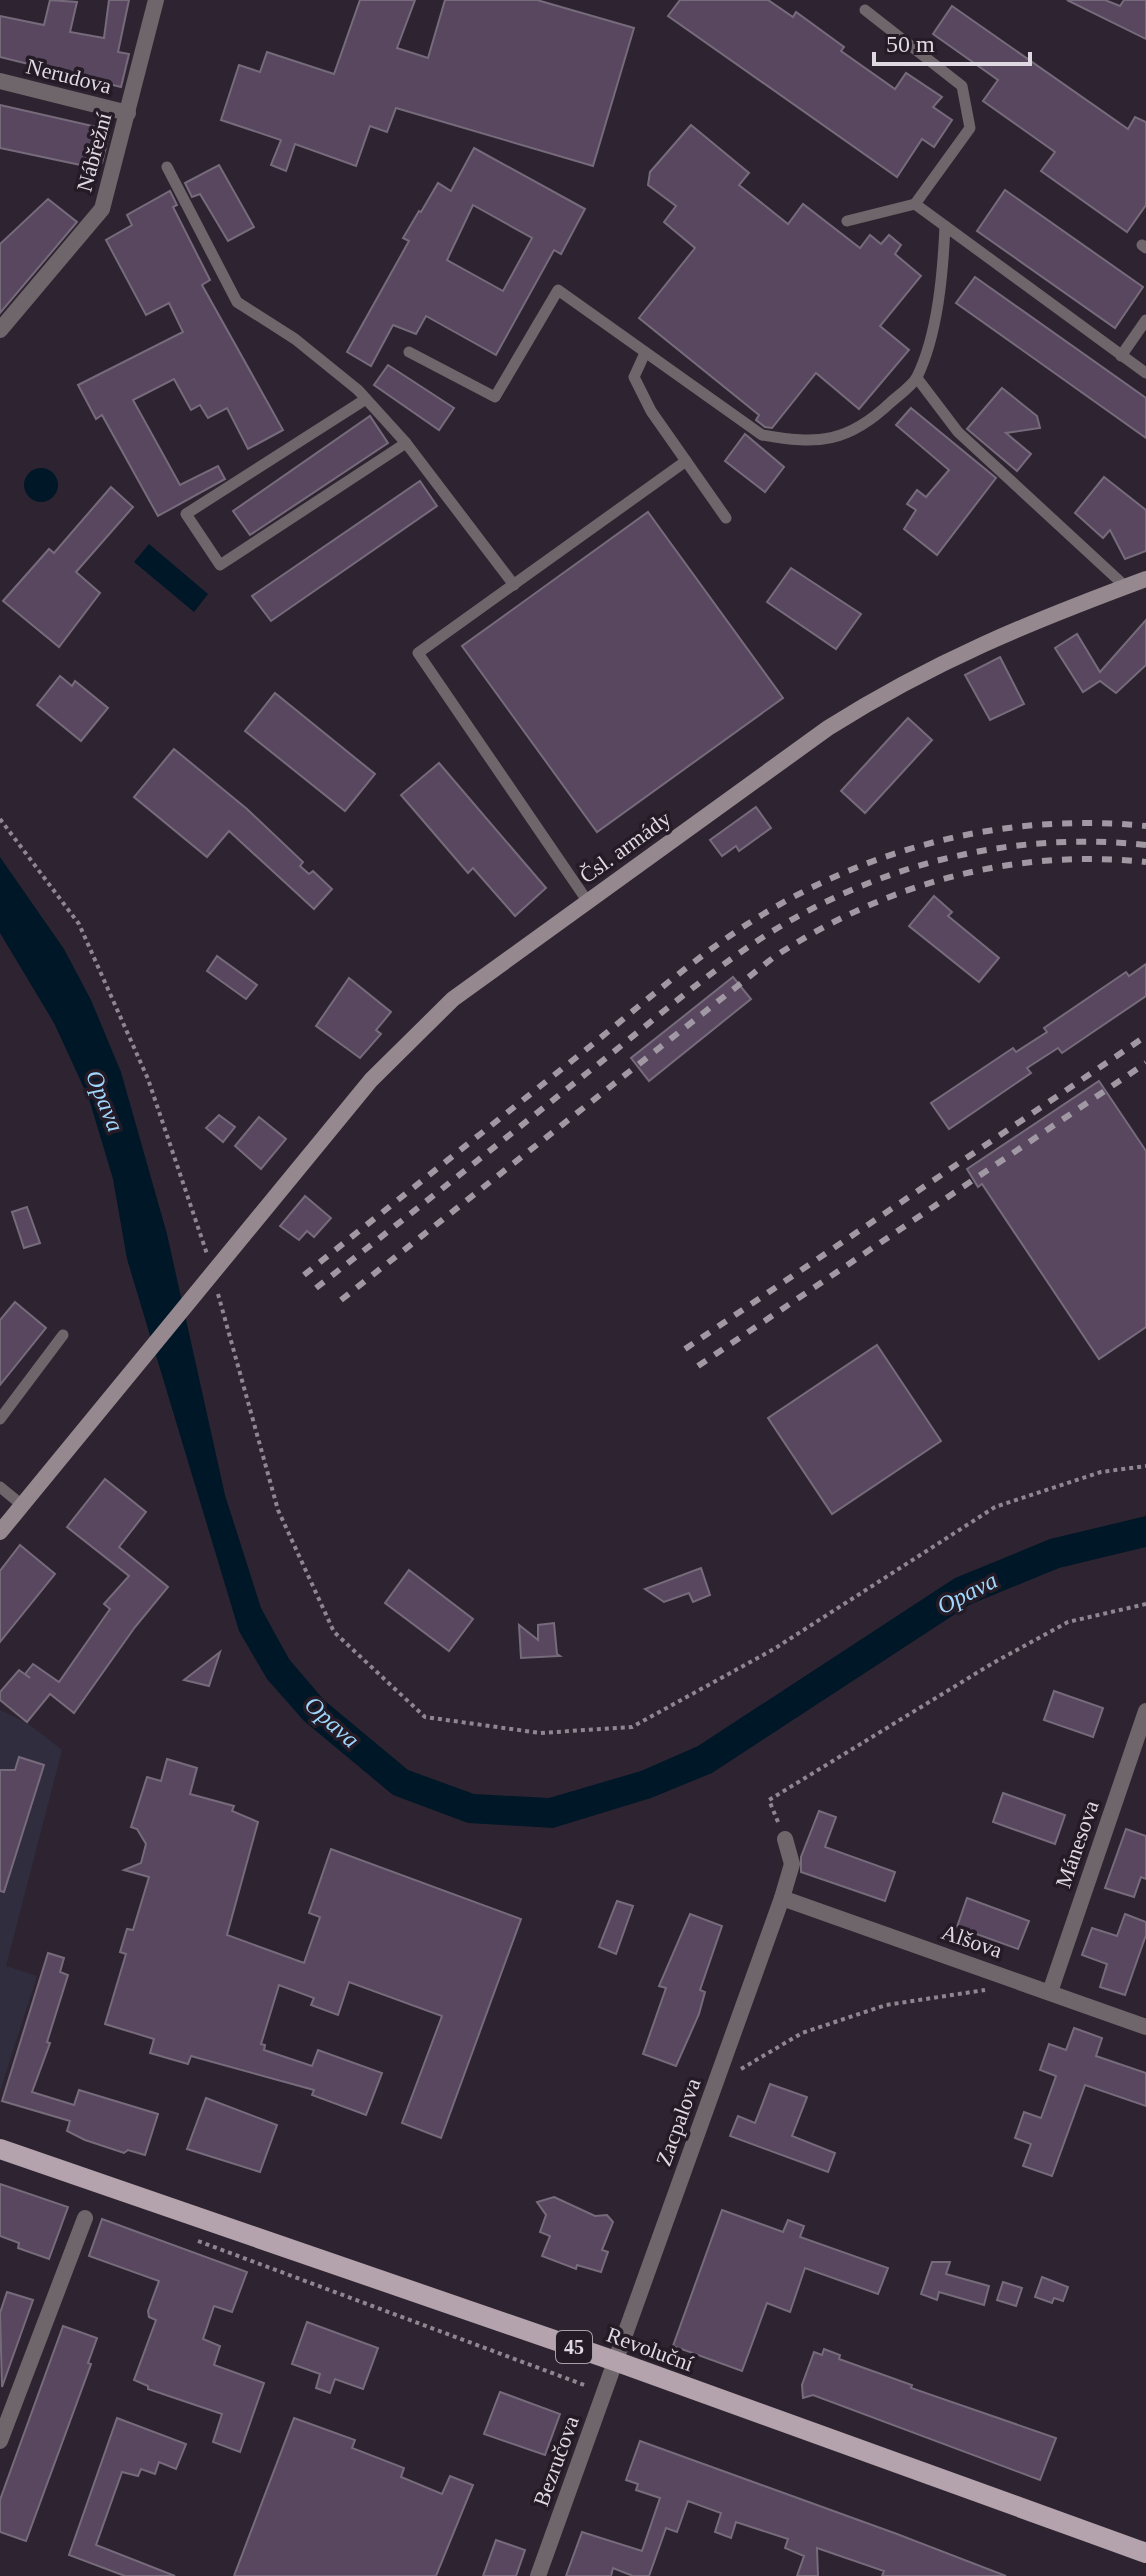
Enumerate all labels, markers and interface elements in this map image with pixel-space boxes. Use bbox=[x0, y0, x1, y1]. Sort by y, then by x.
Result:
scale bar bbox=[874, 16, 1030, 66]
text: 50 m bbox=[886, 31, 935, 57]
street label: Nerudova bbox=[24, 53, 114, 99]
street label: Nábřežní bbox=[71, 110, 117, 194]
street label: Čsl. armády bbox=[575, 806, 675, 888]
water label: Opava bbox=[81, 1066, 129, 1136]
water label: Opava bbox=[933, 1567, 1001, 1619]
water label: Opava bbox=[300, 1691, 364, 1753]
street label: Mánesova bbox=[1050, 1797, 1104, 1891]
street label: Alšova bbox=[938, 1919, 1006, 1963]
street label: Zacpalova bbox=[651, 2074, 705, 2169]
street label: Revoluční bbox=[603, 2322, 697, 2376]
road number: 45 bbox=[556, 2331, 592, 2363]
street label: Bezručova bbox=[528, 2412, 584, 2509]

